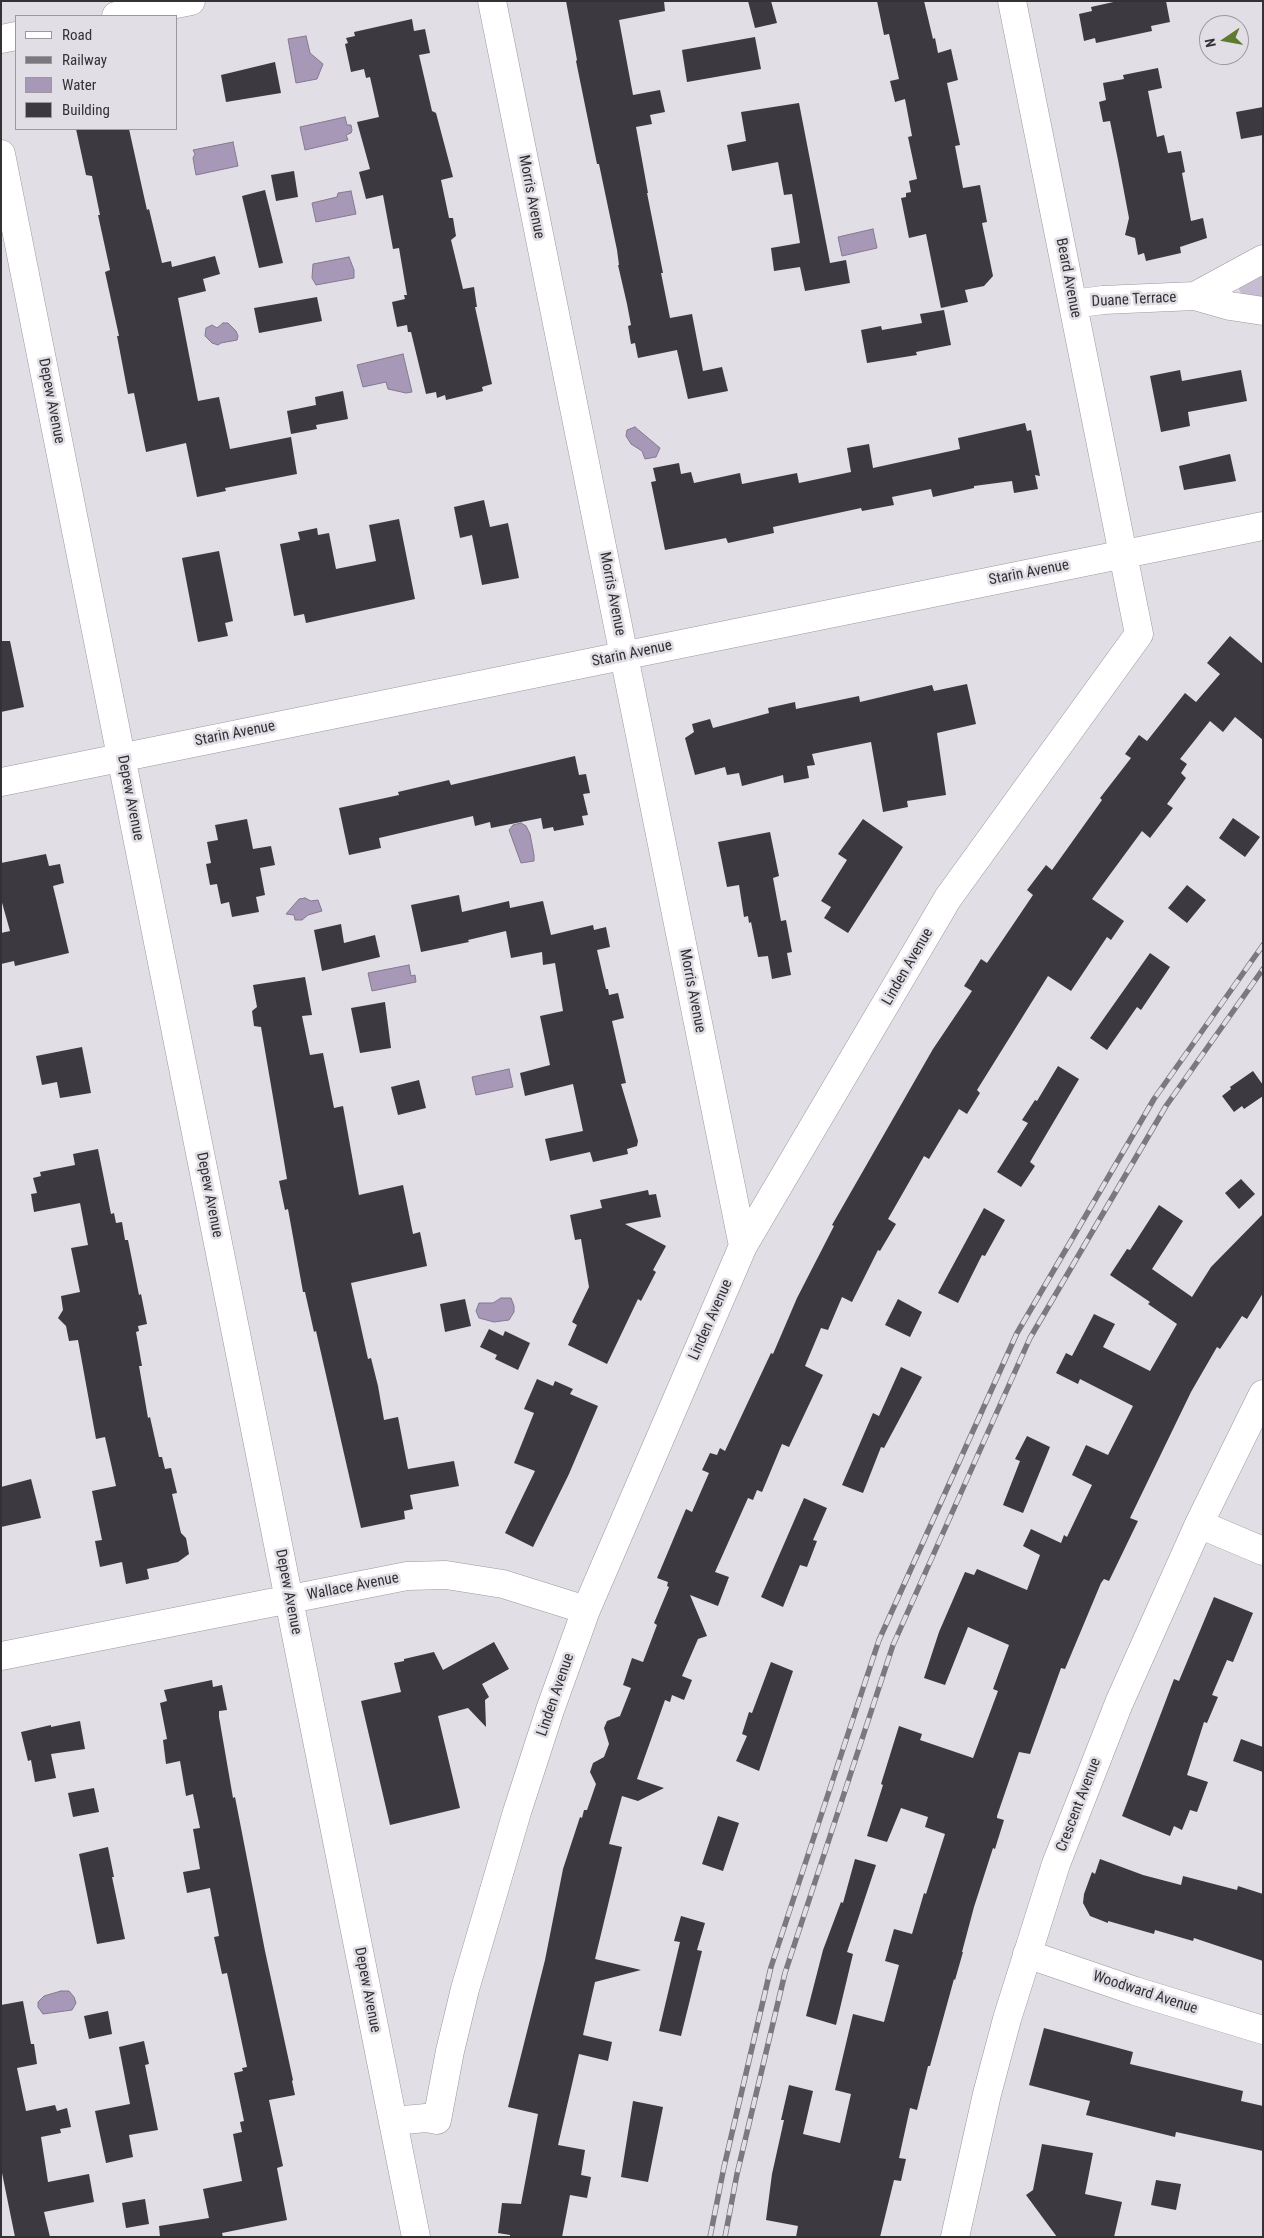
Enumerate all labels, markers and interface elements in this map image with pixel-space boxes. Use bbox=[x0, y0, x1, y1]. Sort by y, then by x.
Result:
legend bbox=[15, 15, 178, 130]
north arrow bbox=[1199, 15, 1249, 65]
text: Road bbox=[62, 26, 92, 44]
text: N bbox=[1202, 37, 1219, 49]
text: Railway bbox=[62, 51, 107, 69]
text: Water bbox=[62, 76, 96, 94]
text: Building bbox=[62, 101, 110, 119]
street label: Morris Avenue bbox=[514, 154, 548, 240]
street label: Beard Avenue bbox=[1051, 237, 1085, 319]
street label: Duane Terrace bbox=[1091, 289, 1177, 311]
street label: Depew Avenue bbox=[34, 357, 68, 445]
street label: Morris Avenue bbox=[595, 551, 629, 637]
street label: Starin Avenue bbox=[987, 556, 1071, 590]
street label: Starin Avenue bbox=[590, 637, 674, 671]
street label: Starin Avenue bbox=[193, 717, 277, 751]
street label: Depew Avenue bbox=[113, 754, 147, 842]
street label: Linden Avenue bbox=[879, 925, 937, 1009]
street label: Morris Avenue bbox=[675, 948, 709, 1034]
street label: Depew Avenue bbox=[192, 1151, 226, 1239]
street label: Linden Avenue bbox=[685, 1277, 737, 1363]
street label: Depew Avenue bbox=[271, 1548, 305, 1636]
street label: Wallace Avenue bbox=[306, 1569, 400, 1605]
street label: Linden Avenue bbox=[533, 1651, 579, 1739]
street label: Crescent Avenue bbox=[1053, 1756, 1105, 1854]
street label: Depew Avenue bbox=[350, 1946, 384, 2034]
street label: Woodward Avenue bbox=[1090, 1968, 1200, 2018]

